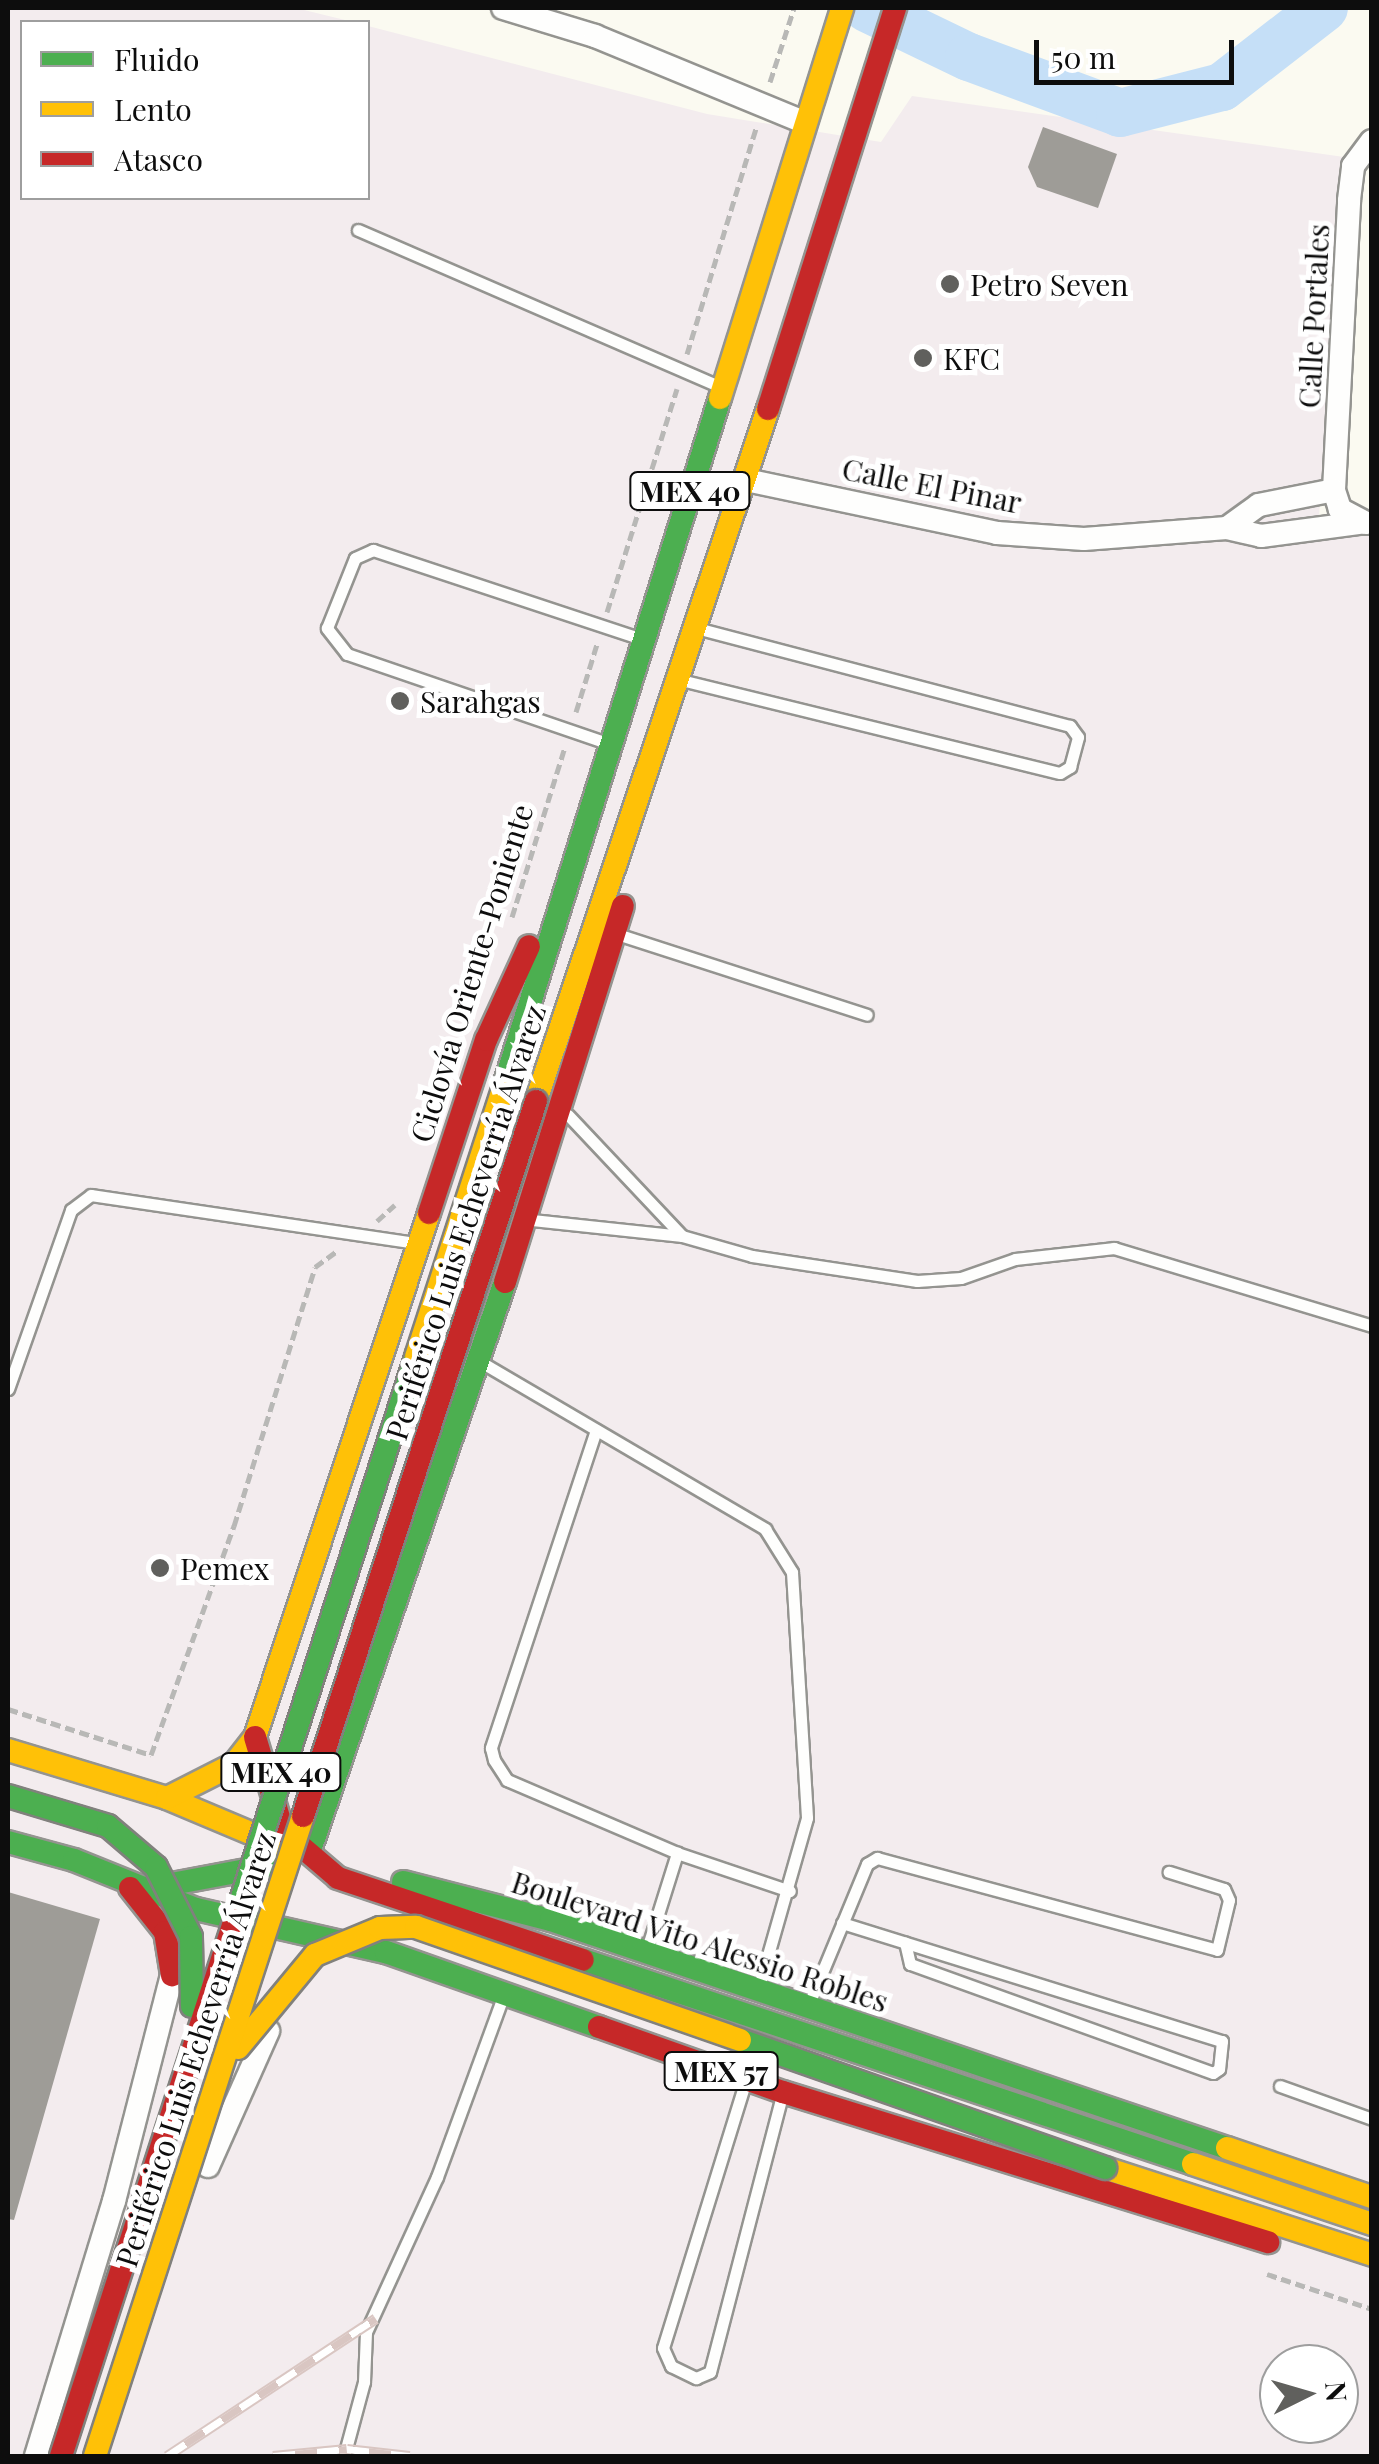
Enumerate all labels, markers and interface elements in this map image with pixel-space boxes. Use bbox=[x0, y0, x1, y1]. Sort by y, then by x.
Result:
legend bbox=[20, 20, 370, 200]
scale bar bbox=[1039, 20, 1239, 82]
text: 50 m bbox=[1051, 37, 1116, 77]
text: Fluido bbox=[114, 39, 200, 79]
text: Lento bbox=[114, 89, 192, 129]
text: Atasco bbox=[114, 139, 203, 179]
street label: Calle Portales bbox=[1290, 223, 1336, 409]
place label: Petro Seven bbox=[970, 266, 1128, 302]
marker: Petro Seven bbox=[939, 273, 961, 295]
place label: KFC bbox=[943, 340, 1000, 376]
marker: KFC bbox=[912, 347, 934, 369]
street label: Calle El Pinar bbox=[839, 450, 1025, 520]
road number: MEX 40 bbox=[628, 468, 752, 514]
place label: Sarahgas bbox=[420, 683, 541, 719]
marker: Sarahgas bbox=[389, 690, 411, 712]
street label: Ciclovía Oriente-Poniente bbox=[402, 799, 540, 1147]
street label: Periférico Luis Echeverría Álvarez bbox=[377, 999, 553, 1445]
place label: Pemex bbox=[180, 1550, 269, 1586]
marker: Pemex bbox=[149, 1557, 171, 1579]
road number: MEX 40 bbox=[218, 1749, 344, 1795]
street label: Periférico Luis Echeverría Álvarez bbox=[107, 1826, 283, 2272]
street label: Boulevard Vito Alessio Robles bbox=[506, 1863, 894, 2019]
road number: MEX 57 bbox=[661, 2048, 781, 2094]
north arrow bbox=[1259, 2344, 1359, 2444]
text: N bbox=[1318, 2380, 1357, 2403]

